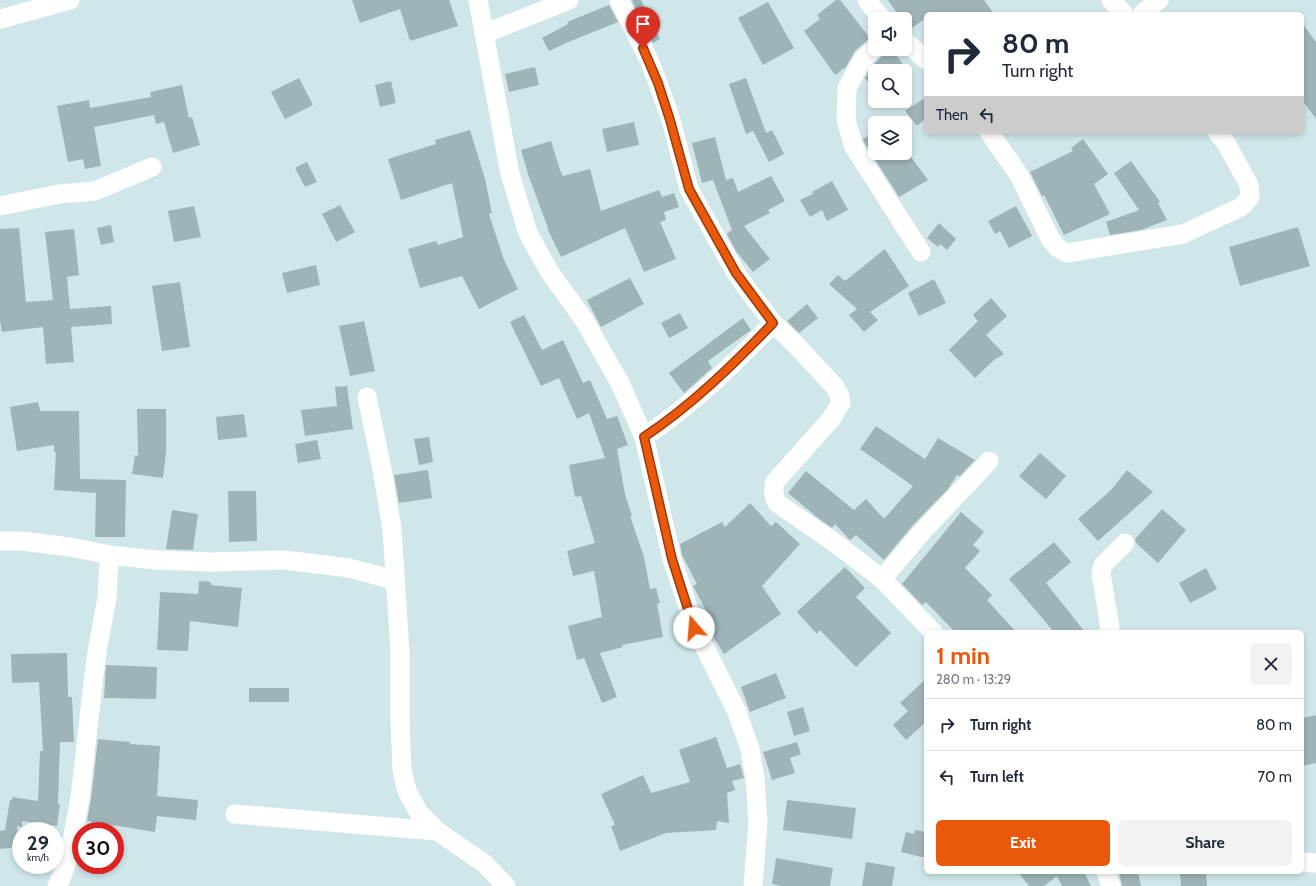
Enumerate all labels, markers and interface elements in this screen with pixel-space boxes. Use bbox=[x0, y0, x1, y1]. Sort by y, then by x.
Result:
pin bbox=[626, 7.0, 660, 48]
map controls bbox=[868, 12, 912, 160]
button: sound bbox=[868, 12, 912, 56]
icon: arrive bbox=[632, 13, 654, 35]
text: 80 m bbox=[1002, 26, 1069, 60]
icon: right bbox=[936, 28, 988, 80]
text: Turn right bbox=[1002, 60, 1073, 82]
button: search bbox=[868, 64, 912, 108]
icon: left bbox=[976, 104, 998, 126]
text: Then bbox=[936, 106, 968, 124]
button: layers bbox=[868, 116, 912, 160]
position arrow bbox=[673, 607, 715, 649]
text: 1 min bbox=[936, 641, 990, 670]
button: close bbox=[1250, 643, 1292, 685]
text: 280 m · 13:29 bbox=[936, 671, 1011, 687]
icon: right bbox=[936, 714, 958, 736]
text: Turn right bbox=[970, 716, 1031, 734]
text: 80 m bbox=[1256, 716, 1292, 734]
icon: left bbox=[936, 766, 958, 788]
text: Turn left bbox=[970, 768, 1024, 786]
text: 70 m bbox=[1258, 768, 1292, 786]
button: Exit bbox=[936, 820, 1110, 866]
button: Share bbox=[1118, 820, 1292, 866]
speed limit sign: 30 bbox=[72, 822, 124, 874]
text: 29 bbox=[27, 831, 49, 855]
text: km/h bbox=[27, 851, 49, 864]

